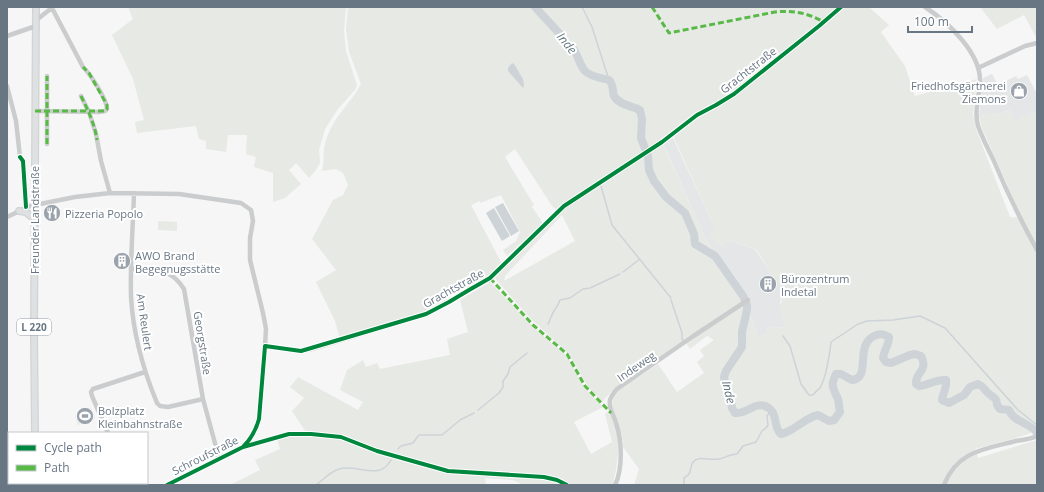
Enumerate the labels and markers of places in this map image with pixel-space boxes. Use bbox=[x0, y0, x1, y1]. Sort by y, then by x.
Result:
place label: Friedhofsgärtnerei Ziemons bbox=[911, 78, 1006, 106]
shop icon: Friedhofsgärtnerei Ziemons bbox=[1009, 81, 1029, 101]
restaurant icon: Pizzeria Popolo bbox=[42, 203, 62, 223]
place label: Pizzeria Popolo bbox=[65, 206, 143, 221]
place label: AWO Brand Begegnugsstätte bbox=[135, 248, 220, 276]
building icon: AWO Brand Begegnugsstätte bbox=[112, 251, 132, 271]
place label: Bürozentrum Indetal bbox=[781, 271, 849, 299]
building icon: Bürozentrum Indetal bbox=[758, 274, 778, 294]
place label: Bolzplatz Kleinbahnstraße bbox=[98, 403, 182, 431]
sports icon: Bolzplatz Kleinbahnstraße bbox=[75, 406, 95, 426]

